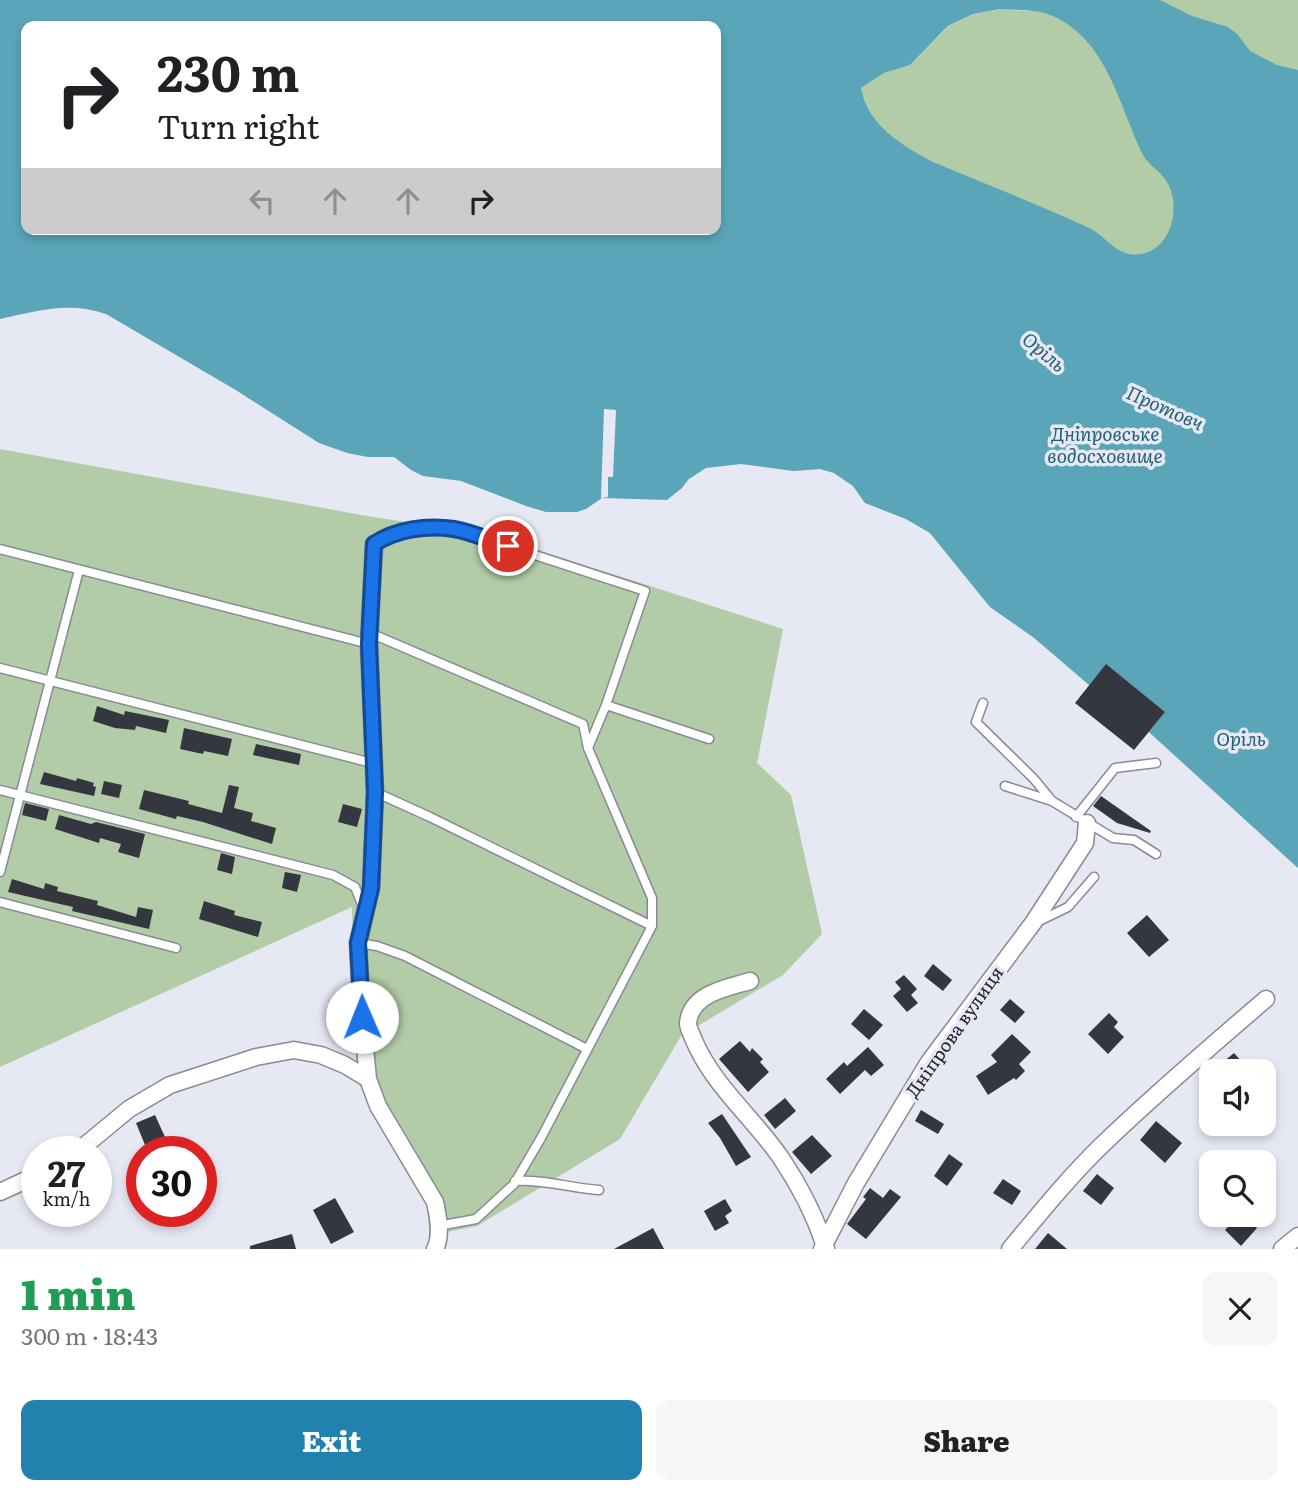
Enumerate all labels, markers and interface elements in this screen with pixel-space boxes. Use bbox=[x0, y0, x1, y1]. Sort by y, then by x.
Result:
text: 230 m bbox=[157, 34, 300, 107]
icon: right bbox=[42, 49, 133, 140]
text: Turn right bbox=[157, 101, 319, 149]
icon: left bbox=[243, 182, 281, 220]
icon: ahead bbox=[316, 182, 354, 220]
icon: ahead bbox=[389, 182, 427, 220]
icon: right bbox=[462, 182, 500, 220]
water label: Оріль bbox=[1017, 325, 1073, 378]
water label: Протовч bbox=[1122, 378, 1208, 436]
water label: Дніпровське водосховище bbox=[1047, 419, 1163, 469]
pin bbox=[478, 516, 538, 576]
icon: arrive bbox=[489, 527, 527, 565]
water label: Орiль bbox=[1216, 724, 1266, 752]
street label: Дніпрова вулиця bbox=[898, 960, 1009, 1102]
position arrow bbox=[325, 980, 399, 1054]
map controls bbox=[1199, 1059, 1276, 1227]
button: sound bbox=[1199, 1059, 1276, 1136]
speed limit sign: 30 bbox=[126, 1136, 217, 1227]
text: 27 bbox=[48, 1146, 85, 1198]
button: search bbox=[1199, 1150, 1276, 1227]
text: km/h bbox=[43, 1185, 90, 1212]
text: 1 min bbox=[21, 1261, 136, 1323]
button: close bbox=[1203, 1272, 1277, 1346]
text: 300 m · 18:43 bbox=[21, 1318, 158, 1352]
button: Exit bbox=[21, 1400, 642, 1480]
button: Share bbox=[656, 1400, 1277, 1480]

